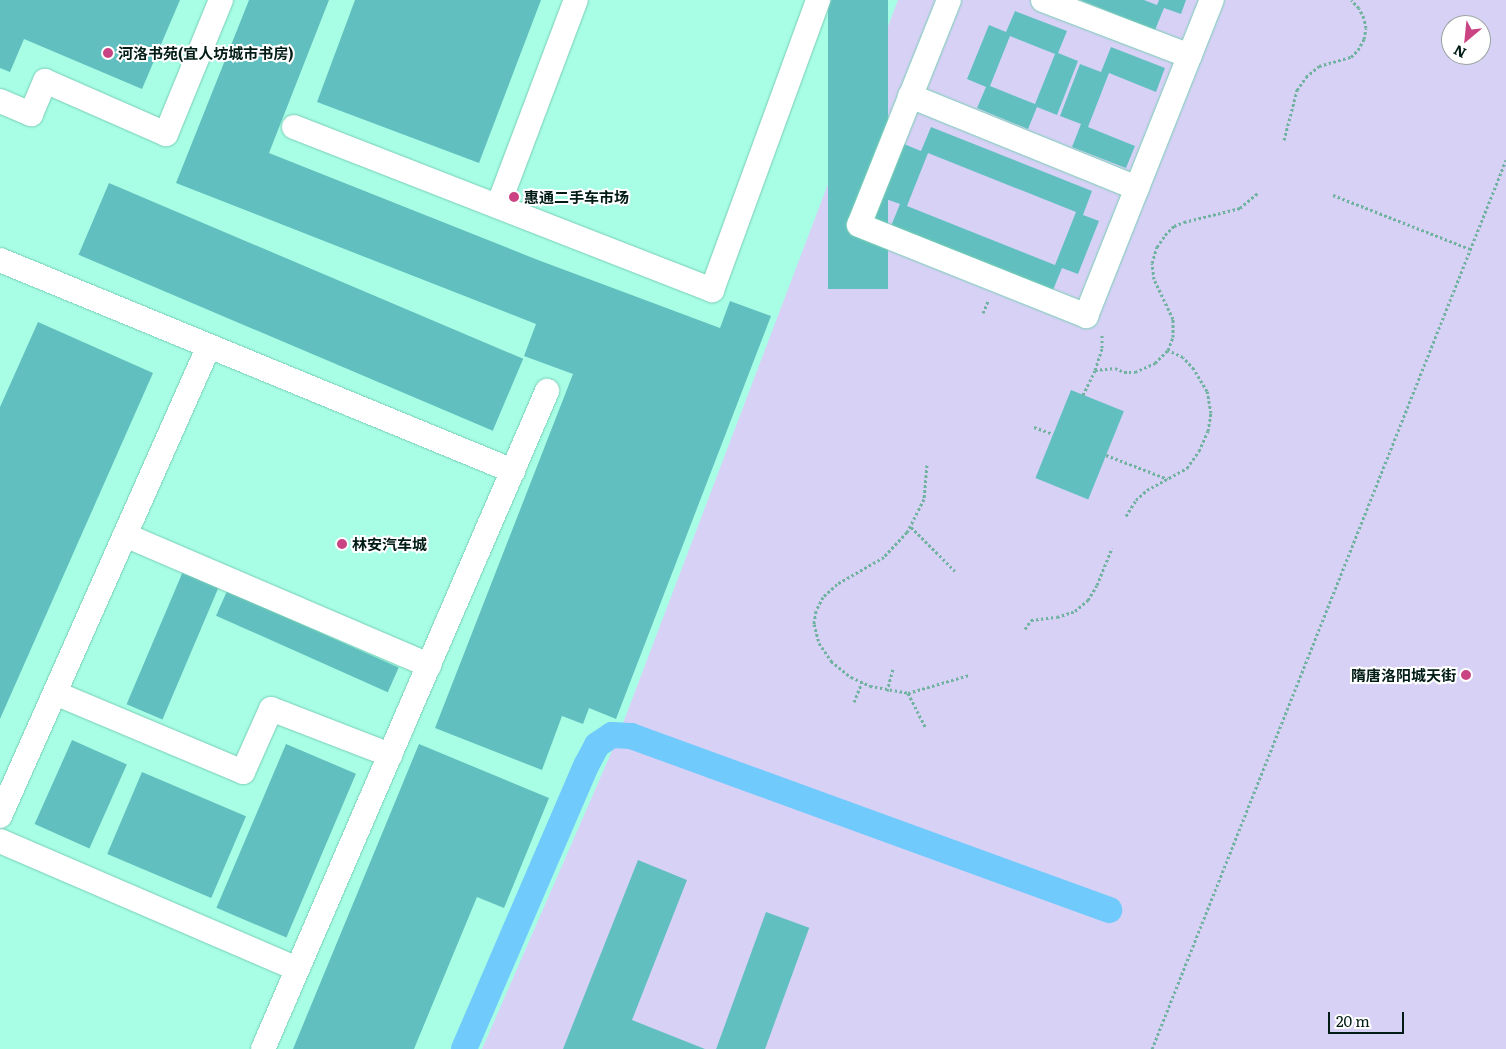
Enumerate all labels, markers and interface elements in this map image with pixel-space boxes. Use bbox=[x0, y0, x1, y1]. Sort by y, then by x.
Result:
north arrow bbox=[1441, 15, 1491, 65]
text: N bbox=[1450, 41, 1469, 64]
place label: 河洛书苑(宜人坊城市书房) bbox=[118, 44, 294, 62]
marker: 河洛书苑(宜人坊城市书房) bbox=[102, 47, 114, 59]
place label: 惠通二手车市场 bbox=[524, 188, 629, 206]
marker: 惠通二手车市场 bbox=[508, 191, 520, 203]
place label: 林安汽车城 bbox=[352, 535, 427, 553]
marker: 林安汽车城 bbox=[336, 538, 348, 550]
place label: 隋唐洛阳城天街 bbox=[1351, 666, 1456, 684]
marker: 隋唐洛阳城天街 bbox=[1460, 669, 1472, 681]
scale bar bbox=[1331, 1002, 1407, 1034]
text: 20 m bbox=[1336, 1009, 1370, 1032]

